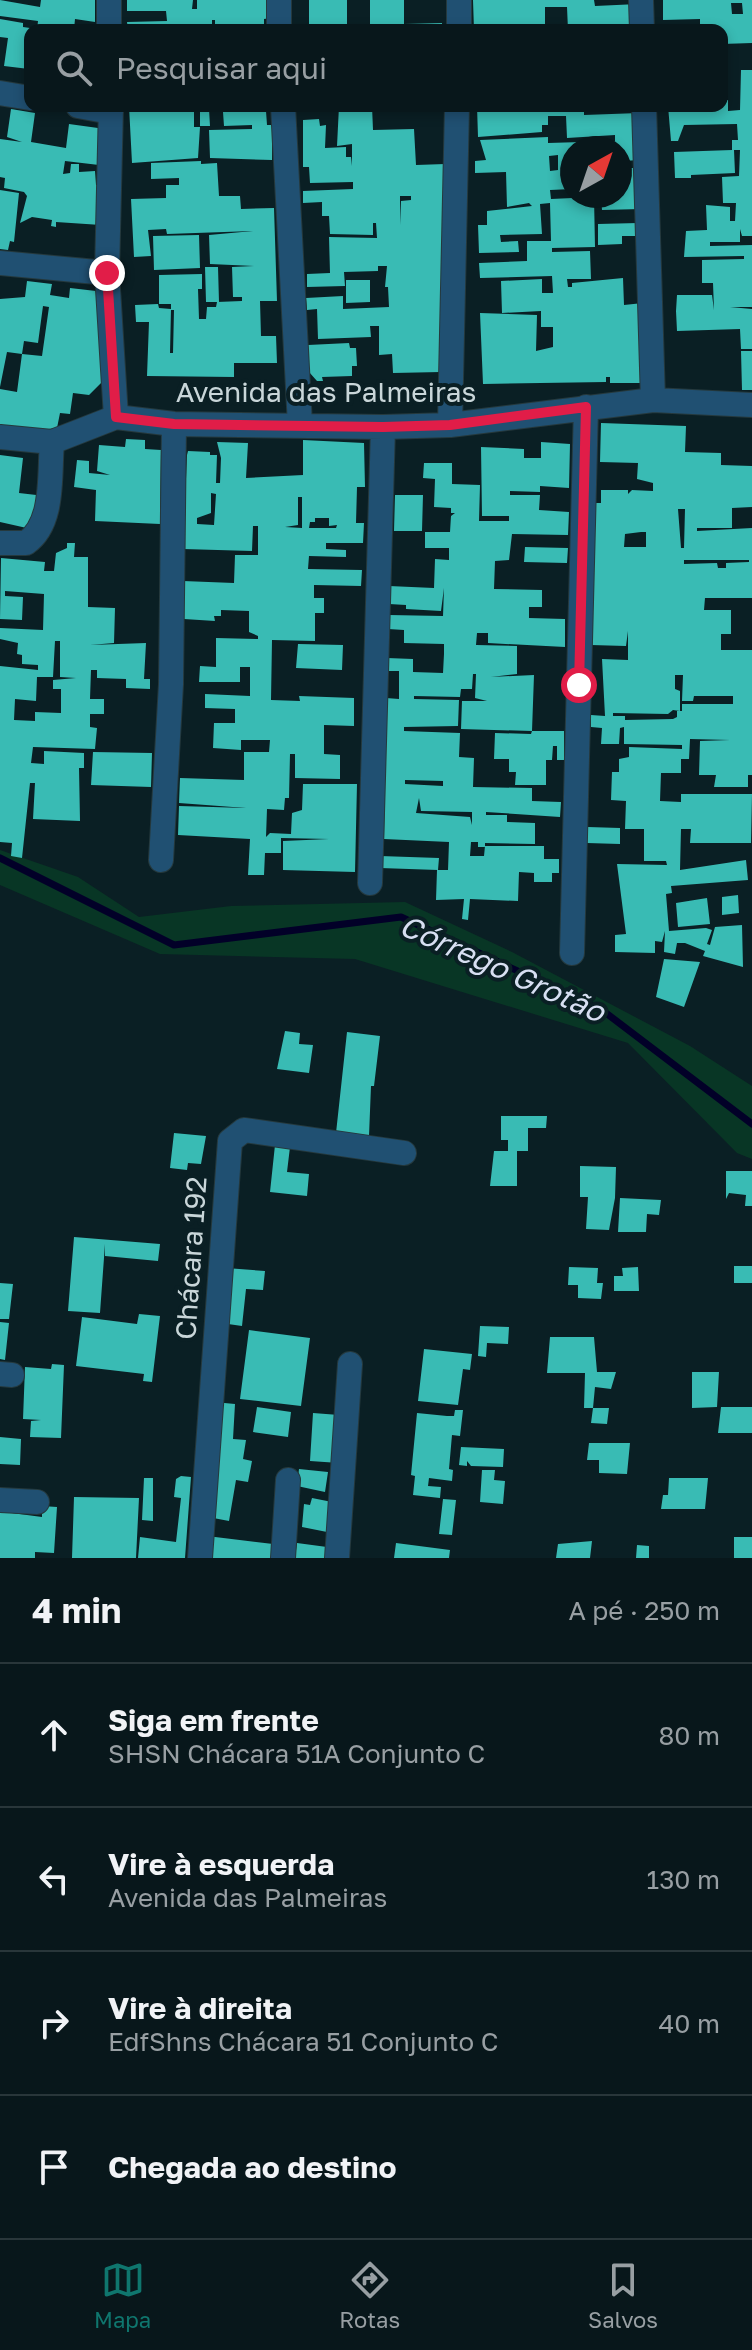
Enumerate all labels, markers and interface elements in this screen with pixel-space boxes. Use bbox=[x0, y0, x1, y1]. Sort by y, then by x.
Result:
search box bbox=[24, 24, 728, 112]
icon: search bbox=[52, 46, 96, 90]
text: Pesquisar aqui bbox=[116, 50, 327, 86]
north arrow bbox=[560, 136, 632, 208]
route end bbox=[89, 255, 125, 291]
street label: Avenida das Palmeiras bbox=[176, 375, 476, 408]
route start bbox=[561, 667, 597, 703]
water label: Córrego Grotão bbox=[394, 907, 612, 1030]
street label: Chácara 192 bbox=[168, 1175, 213, 1341]
text: 4 min bbox=[32, 1590, 121, 1630]
text: A pé · 250 m bbox=[568, 1595, 720, 1626]
text: Siga em frente bbox=[108, 1702, 319, 1738]
icon: ahead bbox=[32, 1713, 76, 1757]
text: 80 m bbox=[659, 1720, 720, 1751]
text: SHSN Chácara 51A Conjunto C bbox=[108, 1738, 485, 1769]
text: Vire à esquerda bbox=[108, 1846, 334, 1882]
icon: left bbox=[32, 1857, 76, 1901]
text: 130 m bbox=[647, 1864, 720, 1895]
text: Avenida das Palmeiras bbox=[108, 1882, 387, 1913]
text: Vire à direita bbox=[108, 1990, 292, 2026]
icon: right bbox=[32, 2001, 76, 2045]
text: 40 m bbox=[659, 2008, 720, 2039]
text: EdfShns Chácara 51 Conjunto C bbox=[108, 2026, 498, 2057]
icon: arrive bbox=[32, 2145, 76, 2189]
text: Chegada ao destino bbox=[108, 2149, 396, 2185]
tab: Mapa bbox=[94, 2258, 151, 2333]
tab: Rotas bbox=[339, 2258, 400, 2333]
tab: Salvos bbox=[588, 2258, 658, 2333]

